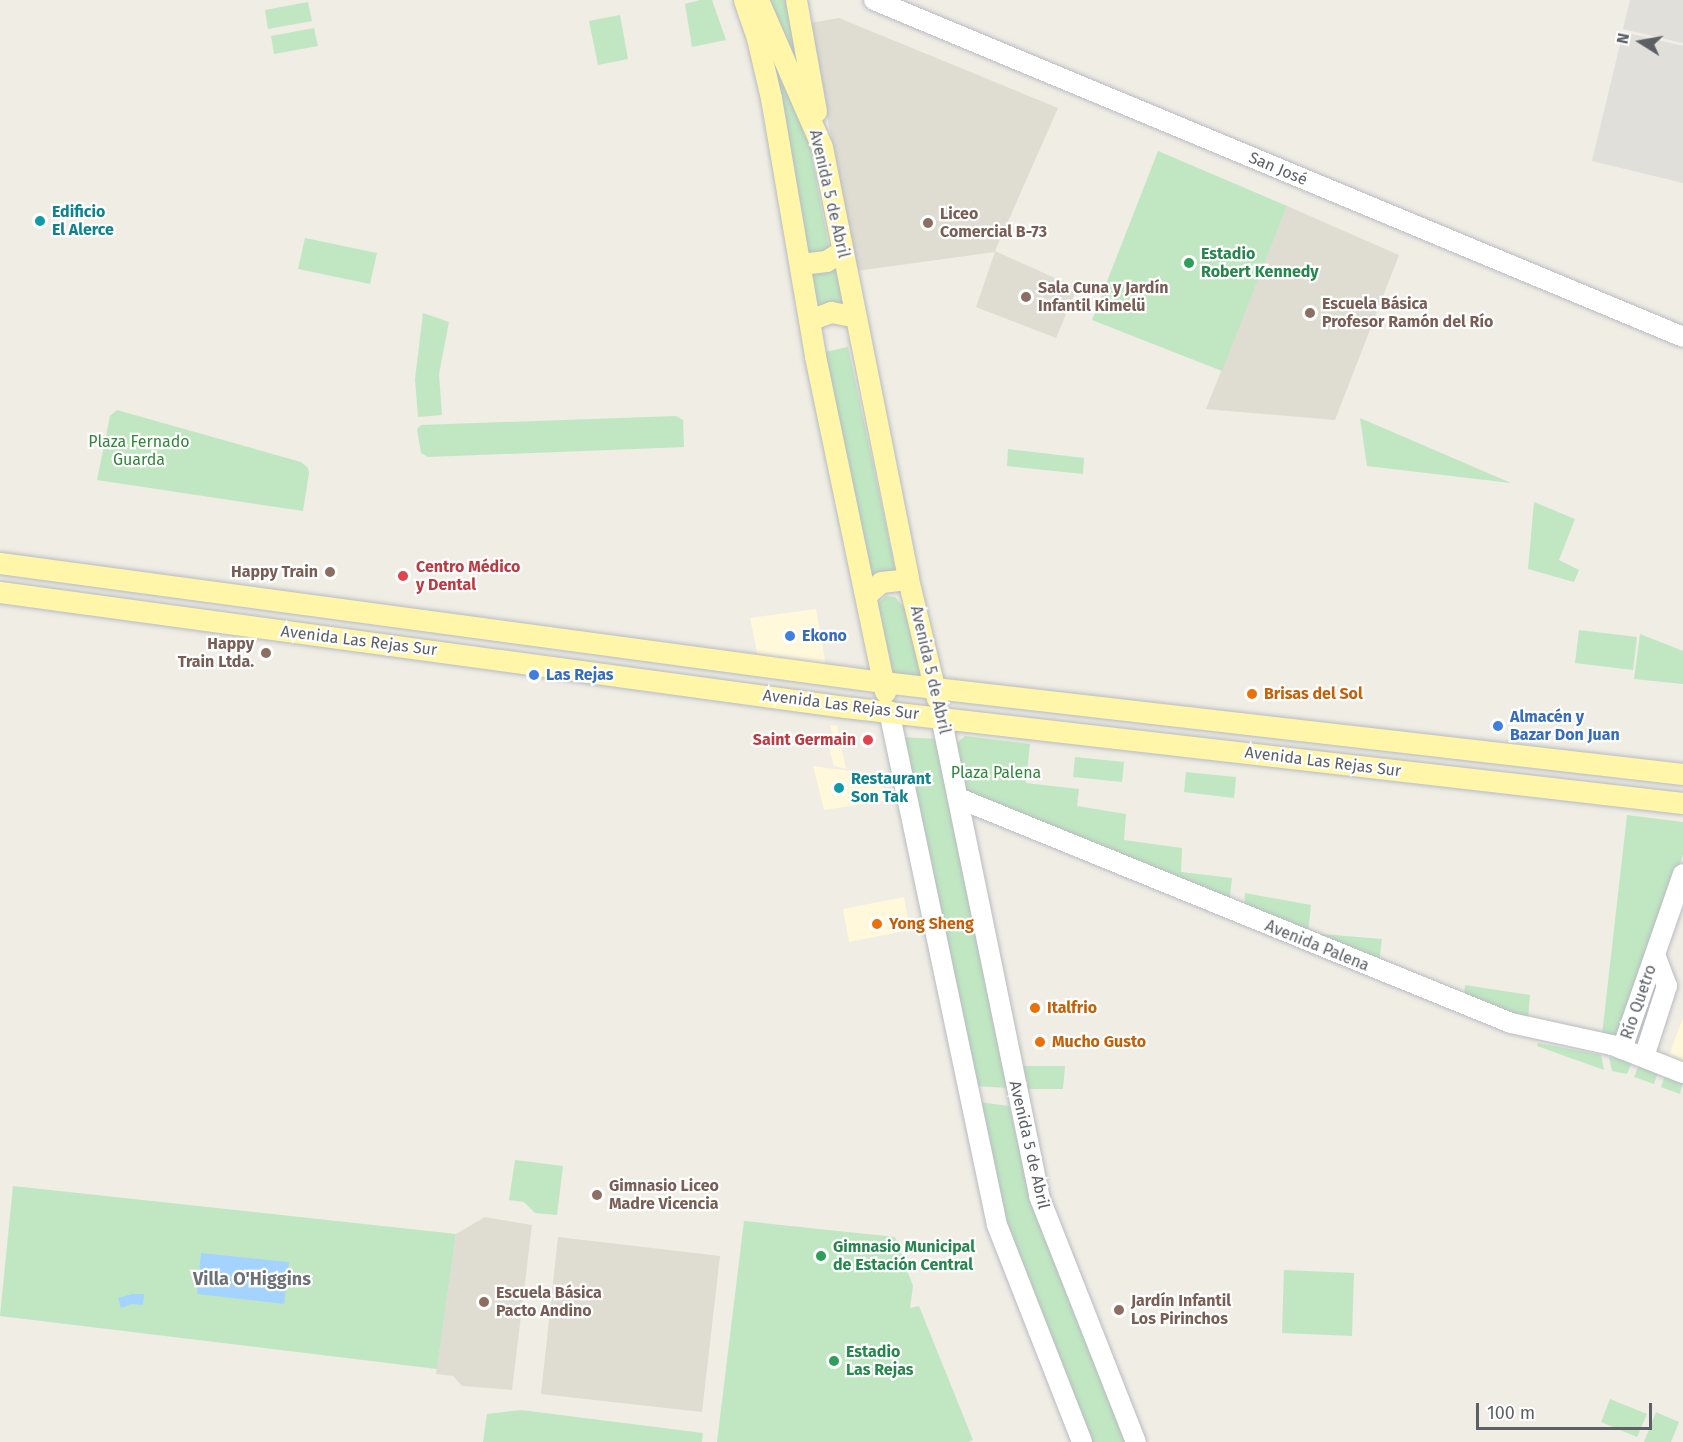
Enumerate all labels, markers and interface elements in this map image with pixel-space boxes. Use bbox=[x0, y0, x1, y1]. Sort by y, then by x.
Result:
north arrow bbox=[1611, 12, 1671, 72]
text: N bbox=[1613, 31, 1633, 45]
street label: Avenida 5 de Abril bbox=[805, 128, 853, 260]
street label: San José bbox=[1246, 148, 1310, 190]
place label: Edificio El Alerce bbox=[52, 202, 114, 240]
place label: Liceo Comercial B-73 bbox=[940, 204, 1047, 242]
marker: Edificio El Alerce bbox=[33, 214, 47, 228]
marker: Liceo Comercial B-73 bbox=[921, 216, 935, 230]
place label: Estadio Robert Kennedy bbox=[1201, 244, 1319, 282]
marker: Estadio Robert Kennedy bbox=[1182, 256, 1196, 270]
place label: Sala Cuna y Jardín Infantil Kimelü bbox=[1038, 278, 1168, 316]
marker: Sala Cuna y Jardín Infantil Kimelü bbox=[1019, 290, 1033, 304]
place label: Escuela Básica Profesor Ramón del Río bbox=[1322, 294, 1493, 332]
marker: Escuela Básica Profesor Ramón del Río bbox=[1303, 306, 1317, 320]
park label: Plaza Fernado Guarda bbox=[88, 432, 190, 470]
place label: Centro Médico y Dental bbox=[416, 557, 520, 595]
place label: Happy Train bbox=[231, 562, 318, 582]
marker: Happy Train bbox=[323, 565, 337, 579]
marker: Centro Médico y Dental bbox=[394, 567, 412, 585]
street label: Avenida 5 de Abril bbox=[906, 604, 954, 736]
street label: Avenida Las Rejas Sur bbox=[280, 622, 438, 660]
place label: Ekono bbox=[802, 626, 847, 646]
marker: Ekono bbox=[783, 629, 797, 643]
place label: Happy Train Ltda. bbox=[178, 634, 254, 672]
marker: Happy Train Ltda. bbox=[259, 646, 273, 660]
place label: Las Rejas bbox=[546, 665, 613, 685]
marker: Las Rejas bbox=[527, 668, 541, 682]
place label: Brisas del Sol bbox=[1264, 684, 1363, 704]
street label: Avenida Las Rejas Sur bbox=[762, 686, 920, 724]
marker: Brisas del Sol bbox=[1245, 687, 1259, 701]
place label: Almacén y Bazar Don Juan bbox=[1510, 707, 1620, 745]
marker: Almacén y Bazar Don Juan bbox=[1491, 719, 1505, 733]
place label: Saint Germain bbox=[753, 730, 856, 750]
marker: Saint Germain bbox=[861, 733, 875, 747]
street label: Avenida Las Rejas Sur bbox=[1244, 743, 1402, 781]
park label: Plaza Palena bbox=[951, 763, 1041, 783]
place label: Restaurant Son Tak bbox=[851, 769, 931, 807]
marker: Restaurant Son Tak bbox=[832, 781, 846, 795]
place label: Yong Sheng bbox=[889, 914, 974, 934]
street label: Avenida Palena bbox=[1262, 916, 1372, 976]
marker: Yong Sheng bbox=[870, 917, 884, 931]
street label: Río Quetro bbox=[1617, 962, 1661, 1042]
place label: Italfrio bbox=[1047, 998, 1097, 1018]
marker: Italfrio bbox=[1028, 1001, 1042, 1015]
place label: Mucho Gusto bbox=[1052, 1032, 1146, 1052]
marker: Mucho Gusto bbox=[1033, 1035, 1047, 1049]
street label: Avenida 5 de Abril bbox=[1005, 1079, 1053, 1211]
place label: Gimnasio Liceo Madre Vicencia bbox=[609, 1176, 719, 1214]
marker: Gimnasio Liceo Madre Vicencia bbox=[590, 1188, 604, 1202]
place label: Gimnasio Municipal de Estación Central bbox=[833, 1237, 975, 1275]
marker: Gimnasio Municipal de Estación Central bbox=[814, 1249, 828, 1263]
district label: Villa O'Higgins bbox=[193, 1268, 311, 1290]
place label: Escuela Básica Pacto Andino bbox=[496, 1283, 602, 1321]
place label: Jardín Infantil Los Pirinchos bbox=[1131, 1291, 1231, 1329]
marker: Escuela Básica Pacto Andino bbox=[477, 1295, 491, 1309]
marker: Jardín Infantil Los Pirinchos bbox=[1112, 1303, 1126, 1317]
place label: Estadio Las Rejas bbox=[846, 1342, 913, 1380]
marker: Estadio Las Rejas bbox=[827, 1354, 841, 1368]
scale bar bbox=[1479, 1391, 1654, 1429]
text: 100 m bbox=[1487, 1402, 1535, 1424]

